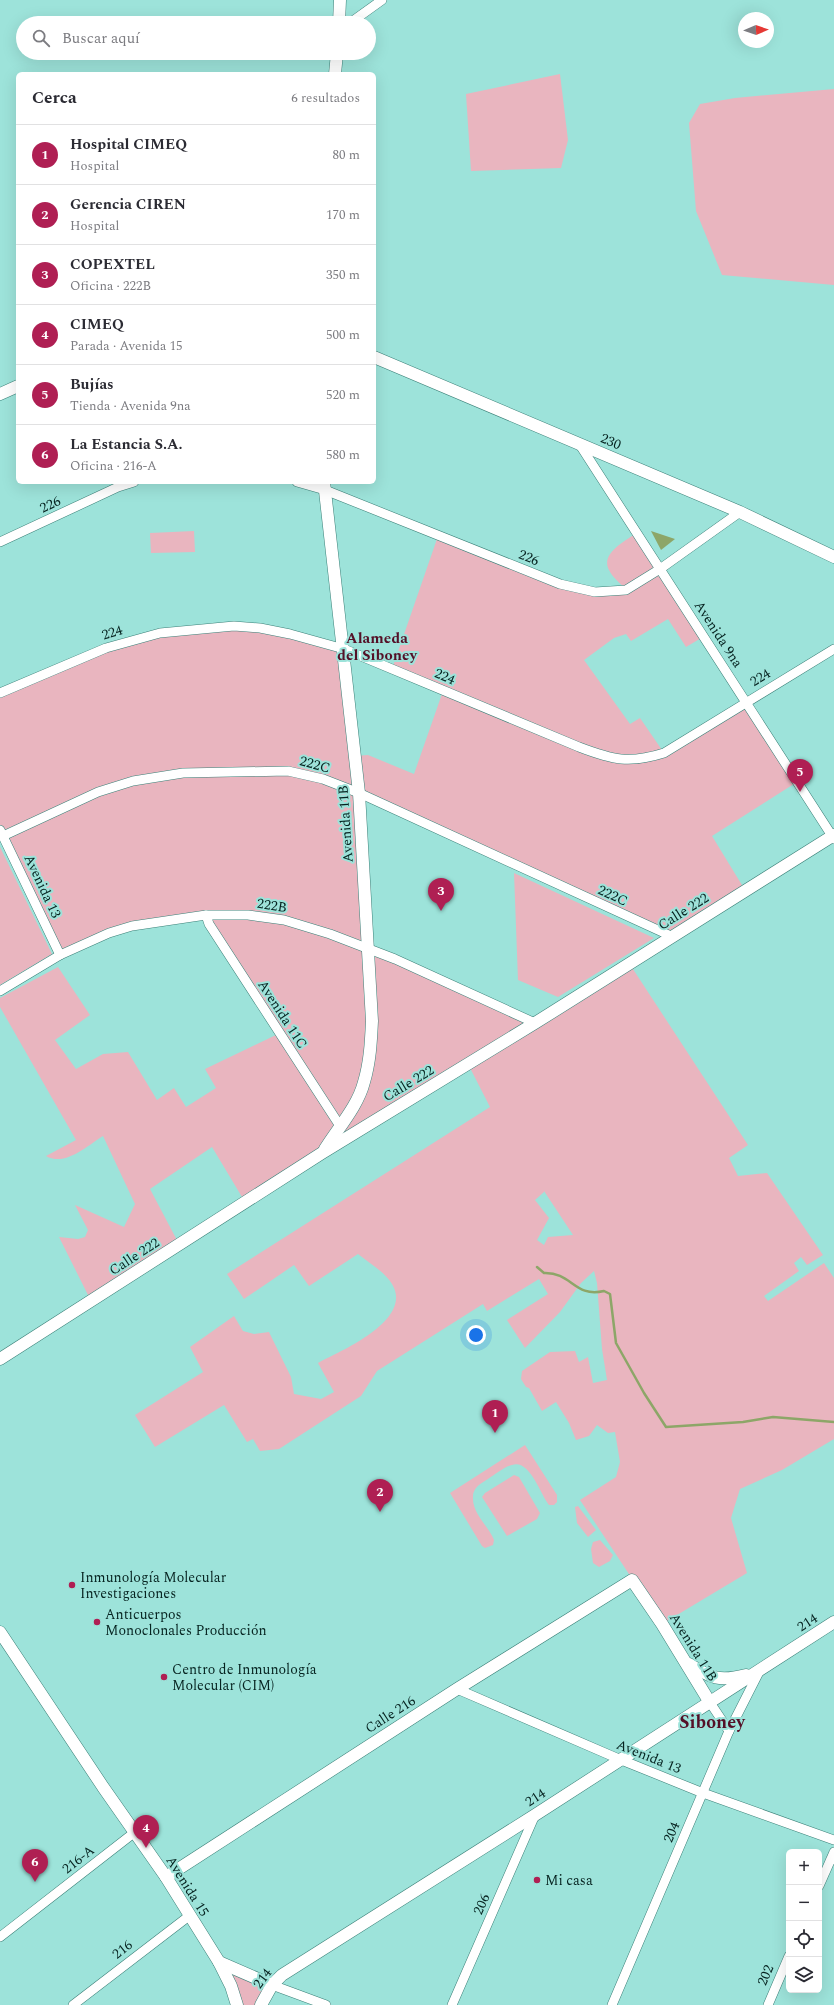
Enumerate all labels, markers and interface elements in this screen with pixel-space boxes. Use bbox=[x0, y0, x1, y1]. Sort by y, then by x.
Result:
north arrow bbox=[738, 12, 774, 48]
search box bbox=[16, 16, 376, 60]
icon: search bbox=[30, 27, 52, 49]
text: Buscar aquí bbox=[62, 27, 140, 50]
text: Cerca bbox=[32, 85, 77, 111]
text: 6 resultados bbox=[291, 88, 360, 108]
text: Hospital CIMEQ bbox=[70, 133, 187, 156]
text: 1 bbox=[41, 145, 49, 165]
text: 80 m bbox=[333, 145, 360, 165]
text: Hospital bbox=[70, 156, 119, 176]
text: Gerencia CIREN bbox=[70, 193, 186, 216]
text: 2 bbox=[41, 205, 49, 225]
text: 170 m bbox=[326, 205, 360, 225]
text: Hospital bbox=[70, 216, 119, 236]
text: COPEXTEL bbox=[70, 253, 155, 276]
text: 3 bbox=[41, 265, 49, 285]
text: 350 m bbox=[326, 265, 360, 285]
text: Oficina · 222B bbox=[70, 276, 151, 296]
text: CIMEQ bbox=[70, 313, 124, 336]
text: 4 bbox=[41, 325, 49, 345]
text: 500 m bbox=[326, 325, 360, 345]
text: Parada · Avenida 15 bbox=[70, 336, 183, 356]
text: Bujías bbox=[70, 373, 114, 396]
text: 5 bbox=[41, 385, 49, 405]
text: 520 m bbox=[326, 385, 360, 405]
text: Tienda · Avenida 9na bbox=[70, 396, 191, 416]
street label: 230 bbox=[597, 428, 625, 455]
text: La Estancia S.A. bbox=[70, 433, 183, 456]
text: 6 bbox=[41, 445, 49, 465]
text: 580 m bbox=[326, 445, 360, 465]
text: Oficina · 216-A bbox=[70, 456, 157, 476]
street label: 226 bbox=[36, 490, 64, 518]
street label: 226 bbox=[515, 544, 542, 571]
street label: Avenida 9na bbox=[689, 597, 748, 672]
street label: 224 bbox=[99, 619, 125, 646]
district label: Alameda del Siboney bbox=[337, 627, 418, 667]
street label: 224 bbox=[431, 663, 459, 690]
street label: 224 bbox=[746, 663, 775, 692]
street label: 222C bbox=[297, 750, 333, 779]
pin: 5 bbox=[787, 759, 813, 792]
street label: Avenida 11B bbox=[332, 785, 359, 863]
street label: Avenida 13 bbox=[19, 851, 66, 921]
pin: 3 bbox=[428, 878, 454, 911]
street label: 222C bbox=[594, 879, 631, 912]
street label: Calle 222 bbox=[654, 888, 713, 935]
street label: 222B bbox=[255, 893, 288, 918]
street label: Avenida 11C bbox=[252, 976, 313, 1053]
street label: Calle 222 bbox=[379, 1060, 438, 1107]
street label: Calle 222 bbox=[105, 1232, 164, 1281]
your location bbox=[466, 1325, 486, 1345]
pin: 1 bbox=[482, 1400, 508, 1433]
pin: 2 bbox=[367, 1479, 393, 1512]
place label: Inmunología Molecular Investigaciones bbox=[80, 1567, 227, 1604]
marker: Inmunología Molecular Investigaciones bbox=[67, 1580, 77, 1590]
place label: Anticuerpos Monoclonales Producción bbox=[105, 1604, 267, 1641]
street label: 214 bbox=[793, 1608, 822, 1637]
street label: Avenida 11B bbox=[664, 1609, 723, 1686]
marker: Anticuerpos Monoclonales Producción bbox=[92, 1617, 102, 1627]
place label: Centro de Inmunología Molecular (CIM) bbox=[172, 1659, 317, 1696]
marker: Centro de Inmunología Molecular (CIM) bbox=[159, 1672, 169, 1682]
street label: Calle 216 bbox=[361, 1690, 420, 1739]
district label: Siboney bbox=[679, 1709, 746, 1736]
street label: Avenida 13 bbox=[613, 1734, 684, 1779]
street label: 214 bbox=[521, 1783, 550, 1812]
pin: 4 bbox=[133, 1815, 159, 1848]
street label: 204 bbox=[658, 1818, 685, 1846]
street label: 216-A bbox=[58, 1840, 99, 1879]
pin: 6 bbox=[22, 1849, 48, 1882]
map controls bbox=[786, 1849, 822, 1993]
button: + bbox=[786, 1849, 822, 1885]
street label: Avenida 15 bbox=[161, 1852, 215, 1921]
place label: Mi casa bbox=[545, 1870, 593, 1891]
marker: Mi casa bbox=[532, 1875, 542, 1885]
button: − bbox=[786, 1885, 822, 1921]
street label: 206 bbox=[468, 1890, 495, 1918]
button: locate bbox=[786, 1921, 822, 1957]
street label: 216 bbox=[108, 1935, 137, 1964]
button: layers bbox=[786, 1957, 822, 1993]
street label: 202 bbox=[752, 1961, 779, 1989]
street label: 214 bbox=[248, 1964, 277, 1993]

